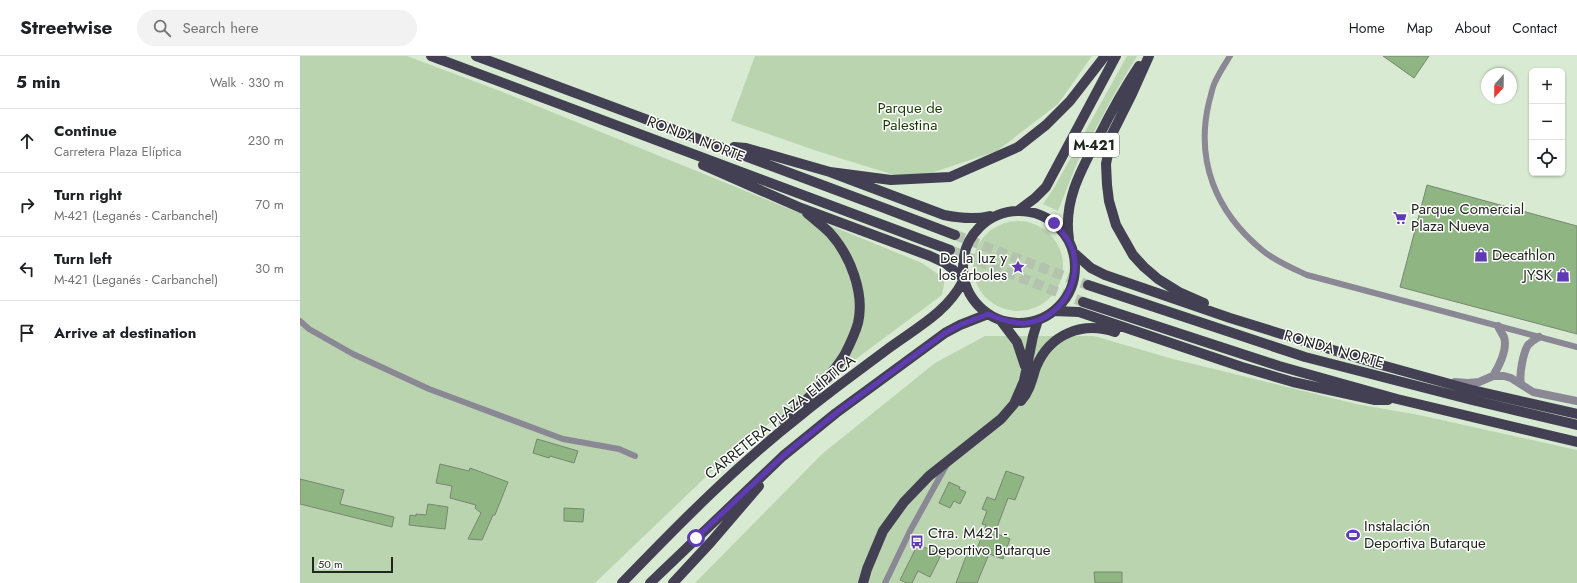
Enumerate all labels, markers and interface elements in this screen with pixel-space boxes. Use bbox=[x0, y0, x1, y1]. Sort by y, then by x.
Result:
search box bbox=[137, 10, 417, 46]
text: Streetwise bbox=[20, 14, 113, 41]
icon: search bbox=[151, 17, 173, 39]
text: Search here bbox=[183, 17, 258, 39]
text: Home bbox=[1349, 18, 1385, 38]
text: Map bbox=[1407, 18, 1433, 38]
text: About bbox=[1455, 18, 1490, 38]
text: Contact bbox=[1512, 18, 1557, 38]
north arrow bbox=[1481, 68, 1517, 104]
map controls bbox=[1529, 68, 1565, 176]
button: + bbox=[1529, 68, 1565, 104]
text: 5 min bbox=[16, 70, 60, 94]
text: Walk · 330 m bbox=[210, 73, 284, 92]
park label: Parque de Palestina bbox=[878, 97, 943, 136]
button: − bbox=[1529, 104, 1565, 140]
street label: RONDA NORTE bbox=[644, 110, 748, 168]
text: Continue bbox=[54, 120, 117, 142]
icon: ahead bbox=[16, 130, 38, 152]
text: 230 m bbox=[248, 131, 284, 150]
road number: M-421 bbox=[1069, 133, 1119, 157]
button: locate bbox=[1529, 140, 1565, 176]
text: Carretera Plaza Elíptica bbox=[54, 142, 181, 161]
text: Turn right bbox=[54, 184, 122, 206]
icon: right bbox=[16, 194, 38, 216]
text: 70 m bbox=[255, 195, 284, 214]
place label: Parque Comercial Plaza Nueva bbox=[1411, 198, 1524, 237]
text: M-421 (Leganés - Carbanchel) bbox=[54, 206, 218, 225]
supermarket icon: Parque Comercial Plaza Nueva bbox=[1392, 210, 1408, 226]
route end bbox=[1045, 214, 1063, 232]
place label: Decathlon bbox=[1492, 244, 1555, 266]
place label: De la luz y los árboles bbox=[938, 247, 1007, 286]
shop icon: Decathlon bbox=[1473, 247, 1489, 263]
text: Turn left bbox=[54, 248, 112, 270]
icon: left bbox=[16, 258, 38, 280]
text: 30 m bbox=[255, 259, 284, 278]
place icon: De la luz y los árboles bbox=[1010, 259, 1026, 275]
place label: JYSK bbox=[1521, 264, 1553, 286]
shop icon: JYSK bbox=[1555, 267, 1571, 283]
text: M-421 (Leganés - Carbanchel) bbox=[54, 270, 218, 289]
icon: arrive bbox=[16, 322, 38, 344]
text: Arrive at destination bbox=[54, 322, 196, 344]
street label: RONDA NORTE bbox=[1281, 324, 1387, 374]
street label: CARRETERA PLAZA ELÍPTICA bbox=[700, 349, 860, 485]
place label: Instalación Deportiva Butarque bbox=[1364, 515, 1486, 554]
place label: Ctra. M421 - Deportivo Butarque bbox=[928, 522, 1051, 561]
sports icon: Instalación Deportiva Butarque bbox=[1345, 527, 1361, 543]
route start bbox=[687, 529, 705, 547]
bus stop icon: Ctra. M421 - Deportivo Butarque bbox=[909, 534, 925, 550]
scale bar bbox=[312, 555, 393, 574]
text: 50 m bbox=[318, 556, 343, 572]

